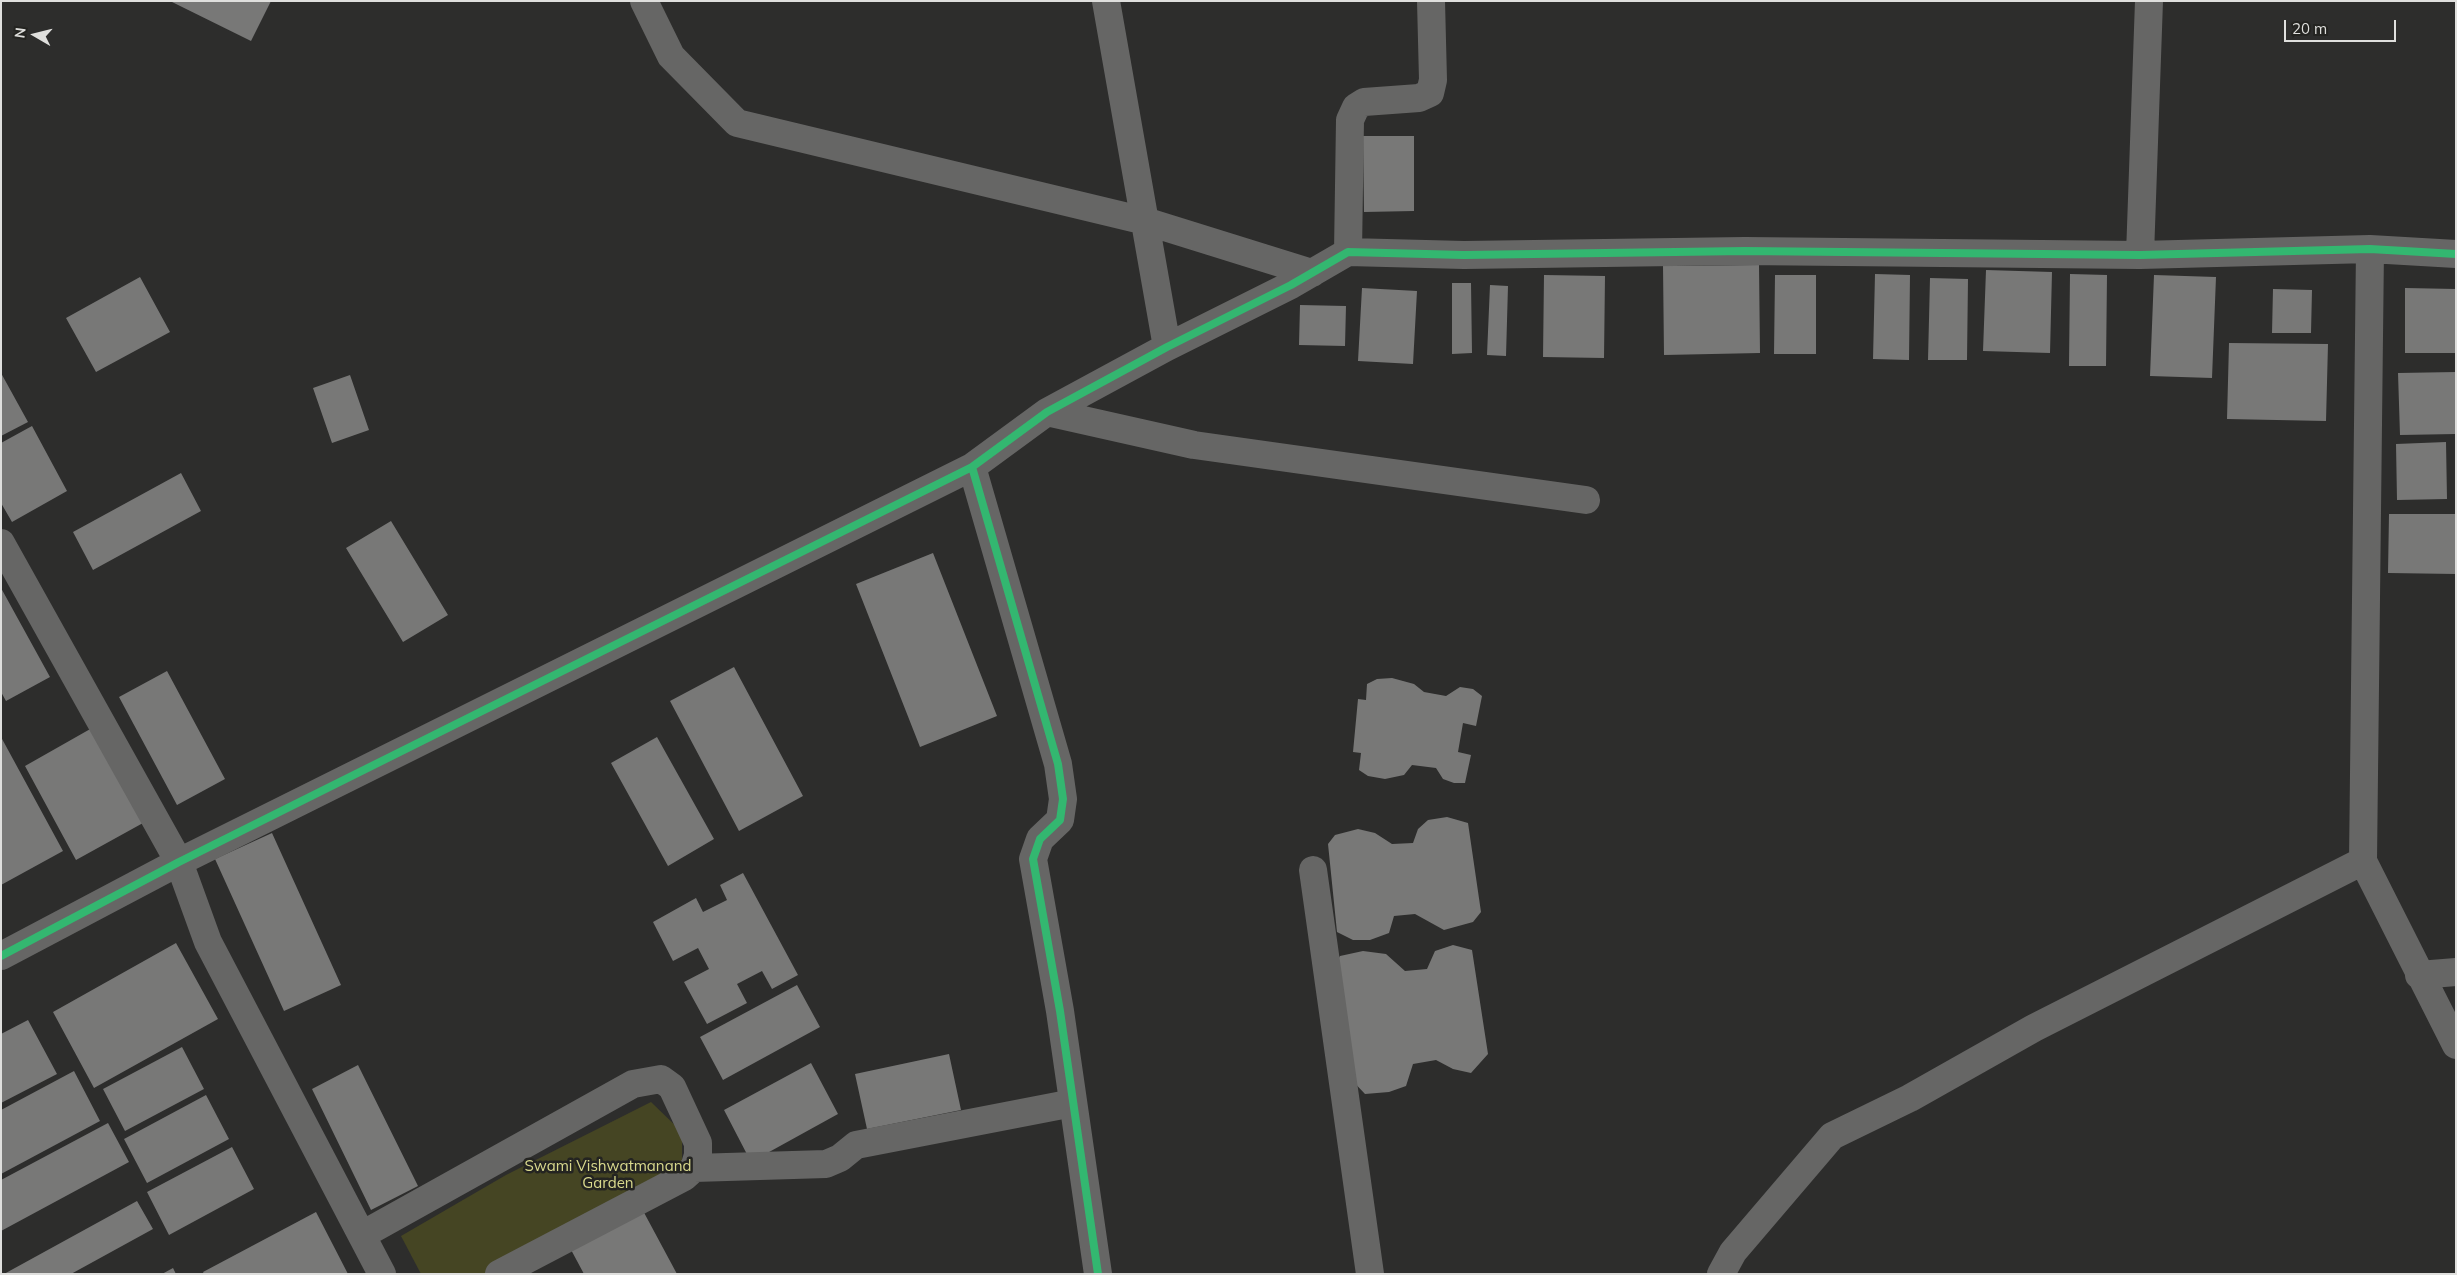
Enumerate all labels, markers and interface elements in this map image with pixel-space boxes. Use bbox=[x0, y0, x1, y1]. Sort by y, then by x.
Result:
north arrow bbox=[10, 10, 60, 60]
scale bar bbox=[2287, 10, 2400, 42]
text: 20 m bbox=[2292, 19, 2327, 38]
text: N bbox=[10, 26, 30, 39]
park label: Swami Vishwatmanand Garden bbox=[525, 1157, 691, 1192]

